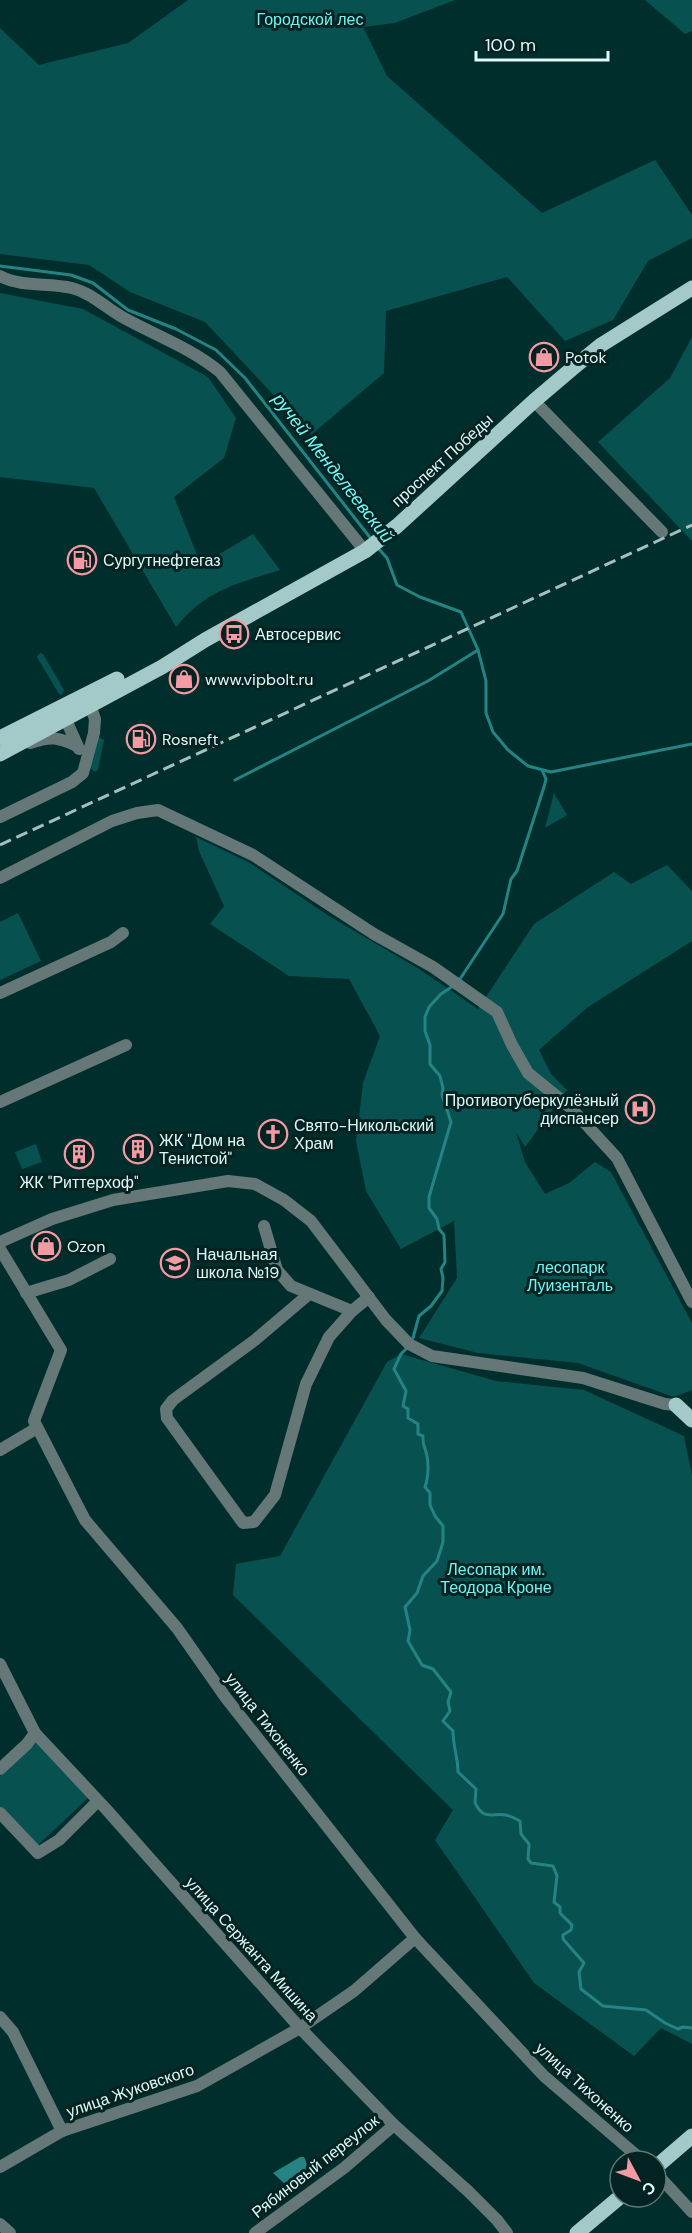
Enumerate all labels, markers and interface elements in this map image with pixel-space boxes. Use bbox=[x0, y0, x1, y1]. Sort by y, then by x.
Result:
park label: Городской лес bbox=[257, 9, 363, 30]
scale bar bbox=[476, 24, 608, 62]
text: 100 m bbox=[485, 33, 536, 57]
shop icon: Potok bbox=[528, 341, 560, 373]
place label: Potok bbox=[565, 347, 607, 368]
water label: ручей Менделеевский bbox=[266, 387, 399, 548]
street label: проспект Победы bbox=[387, 409, 498, 512]
fuel station icon: Сургутнефтегаз bbox=[66, 544, 98, 576]
place label: Сургутнефтегаз bbox=[103, 550, 221, 571]
bus stop icon: Автосервис bbox=[218, 618, 250, 650]
place label: Автосервис bbox=[255, 624, 341, 645]
shop icon: www.vipbolt.ru bbox=[168, 663, 200, 695]
place label: www.vipbolt.ru bbox=[205, 669, 314, 690]
fuel station icon: Rosneft bbox=[125, 723, 157, 755]
place label: Rosneft bbox=[162, 729, 219, 750]
place label: Противотуберкулёзный диспансер bbox=[445, 1090, 619, 1129]
hospital icon: Противотуберкулёзный диспансер bbox=[624, 1093, 656, 1125]
place label: Свято-Никольский Храм bbox=[294, 1115, 434, 1154]
church icon: Свято-Никольский Храм bbox=[257, 1118, 289, 1150]
place label: ЖК "Дом на Тенистой" bbox=[159, 1130, 245, 1169]
building icon: ЖК "Дом на Тенистой" bbox=[122, 1133, 154, 1165]
building icon: ЖК "Риттерхоф" bbox=[63, 1138, 95, 1170]
place label: ЖК "Риттерхоф" bbox=[19, 1172, 139, 1193]
shop icon: Ozon bbox=[30, 1230, 62, 1262]
place label: Ozon bbox=[67, 1236, 105, 1257]
place label: Начальная школа №19 bbox=[196, 1244, 279, 1283]
school or university icon: Начальная школа №19 bbox=[159, 1247, 191, 1279]
park label: лесопарк Луизенталь bbox=[527, 1257, 613, 1296]
park label: Лесопарк им. Теодора Кроне bbox=[440, 1559, 552, 1598]
street label: улица Тихоненко bbox=[221, 1668, 315, 1780]
street label: улица Сержанта Мишина bbox=[181, 1872, 322, 2026]
street label: улица Тихоненко bbox=[531, 2038, 638, 2137]
street label: улица Жуковского bbox=[64, 2059, 197, 2122]
street label: Рябиновый переулок bbox=[247, 2109, 384, 2223]
north arrow bbox=[608, 2149, 668, 2209]
text: С bbox=[637, 2177, 661, 2200]

